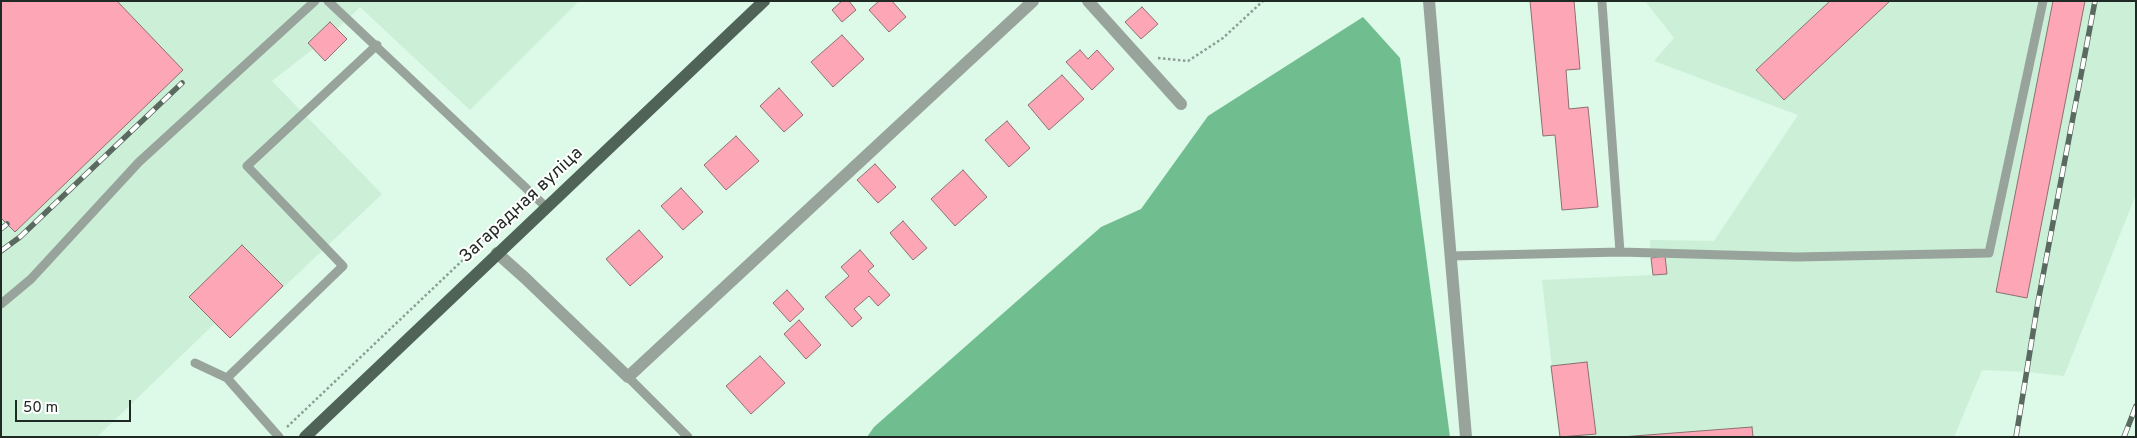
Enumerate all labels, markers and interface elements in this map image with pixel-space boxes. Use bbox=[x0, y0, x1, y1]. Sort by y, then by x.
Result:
street label: Загарадная вуліца bbox=[456, 143, 588, 269]
scale bar bbox=[18, 390, 134, 422]
text: 50 m bbox=[23, 399, 58, 418]

